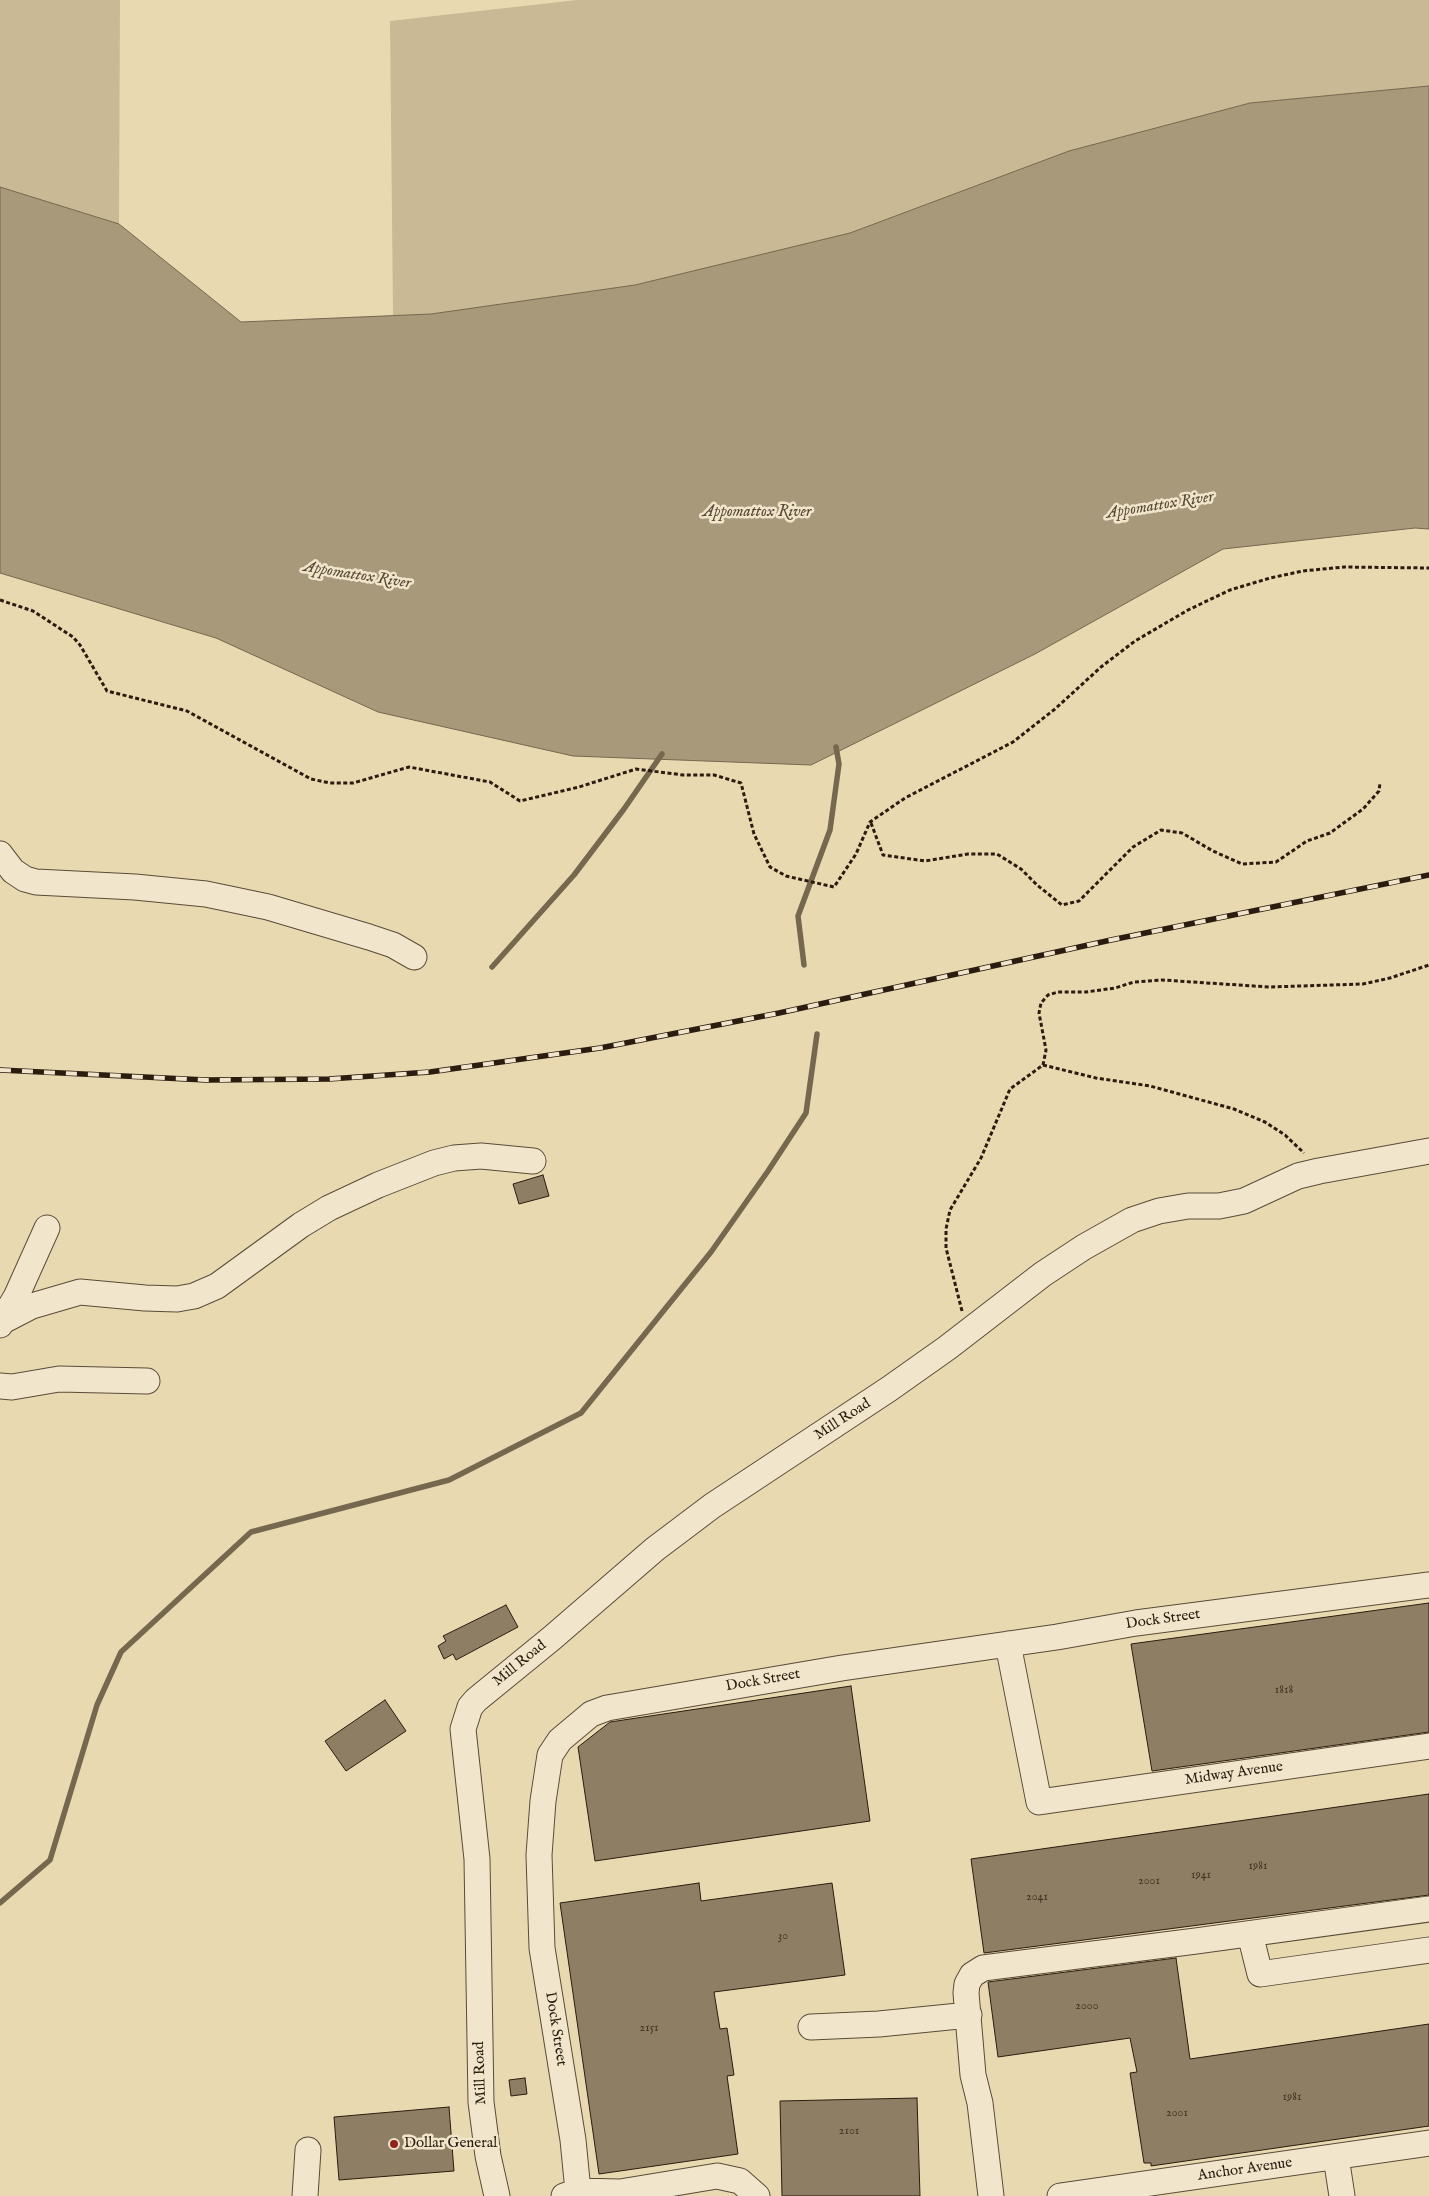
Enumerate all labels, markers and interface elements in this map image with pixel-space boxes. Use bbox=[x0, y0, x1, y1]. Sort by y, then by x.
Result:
water label: Appomattox River bbox=[1105, 488, 1215, 524]
water label: Appomattox River bbox=[703, 503, 811, 523]
water label: Appomattox River bbox=[302, 558, 412, 594]
street label: Mill Road bbox=[811, 1395, 875, 1445]
street label: Dock Street bbox=[1125, 1606, 1201, 1634]
street label: Mill Road bbox=[490, 1637, 550, 1691]
street label: Dock Street bbox=[724, 1666, 802, 1696]
house number: 1818 bbox=[1275, 1684, 1293, 1698]
street label: Midway Avenue bbox=[1184, 1758, 1284, 1790]
house number: 1981 bbox=[1249, 1860, 1267, 1874]
house number: 1941 bbox=[1191, 1869, 1211, 1883]
house number: 2001 bbox=[1138, 1875, 1160, 1889]
house number: 2041 bbox=[1026, 1891, 1048, 1905]
house number: 30 bbox=[778, 1930, 788, 1944]
street label: Dock Street bbox=[540, 1990, 570, 2068]
house number: 2000 bbox=[1075, 2000, 1099, 2014]
house number: 2151 bbox=[640, 2022, 658, 2036]
street label: Mill Road bbox=[471, 2041, 491, 2105]
house number: 1981 bbox=[1283, 2091, 1301, 2105]
house number: 2001 bbox=[1166, 2107, 1188, 2121]
house number: 2101 bbox=[839, 2125, 859, 2139]
place label: Dollar General bbox=[404, 2135, 497, 2153]
marker: Dollar General bbox=[388, 2138, 400, 2150]
street label: Anchor Avenue bbox=[1197, 2154, 1293, 2186]

